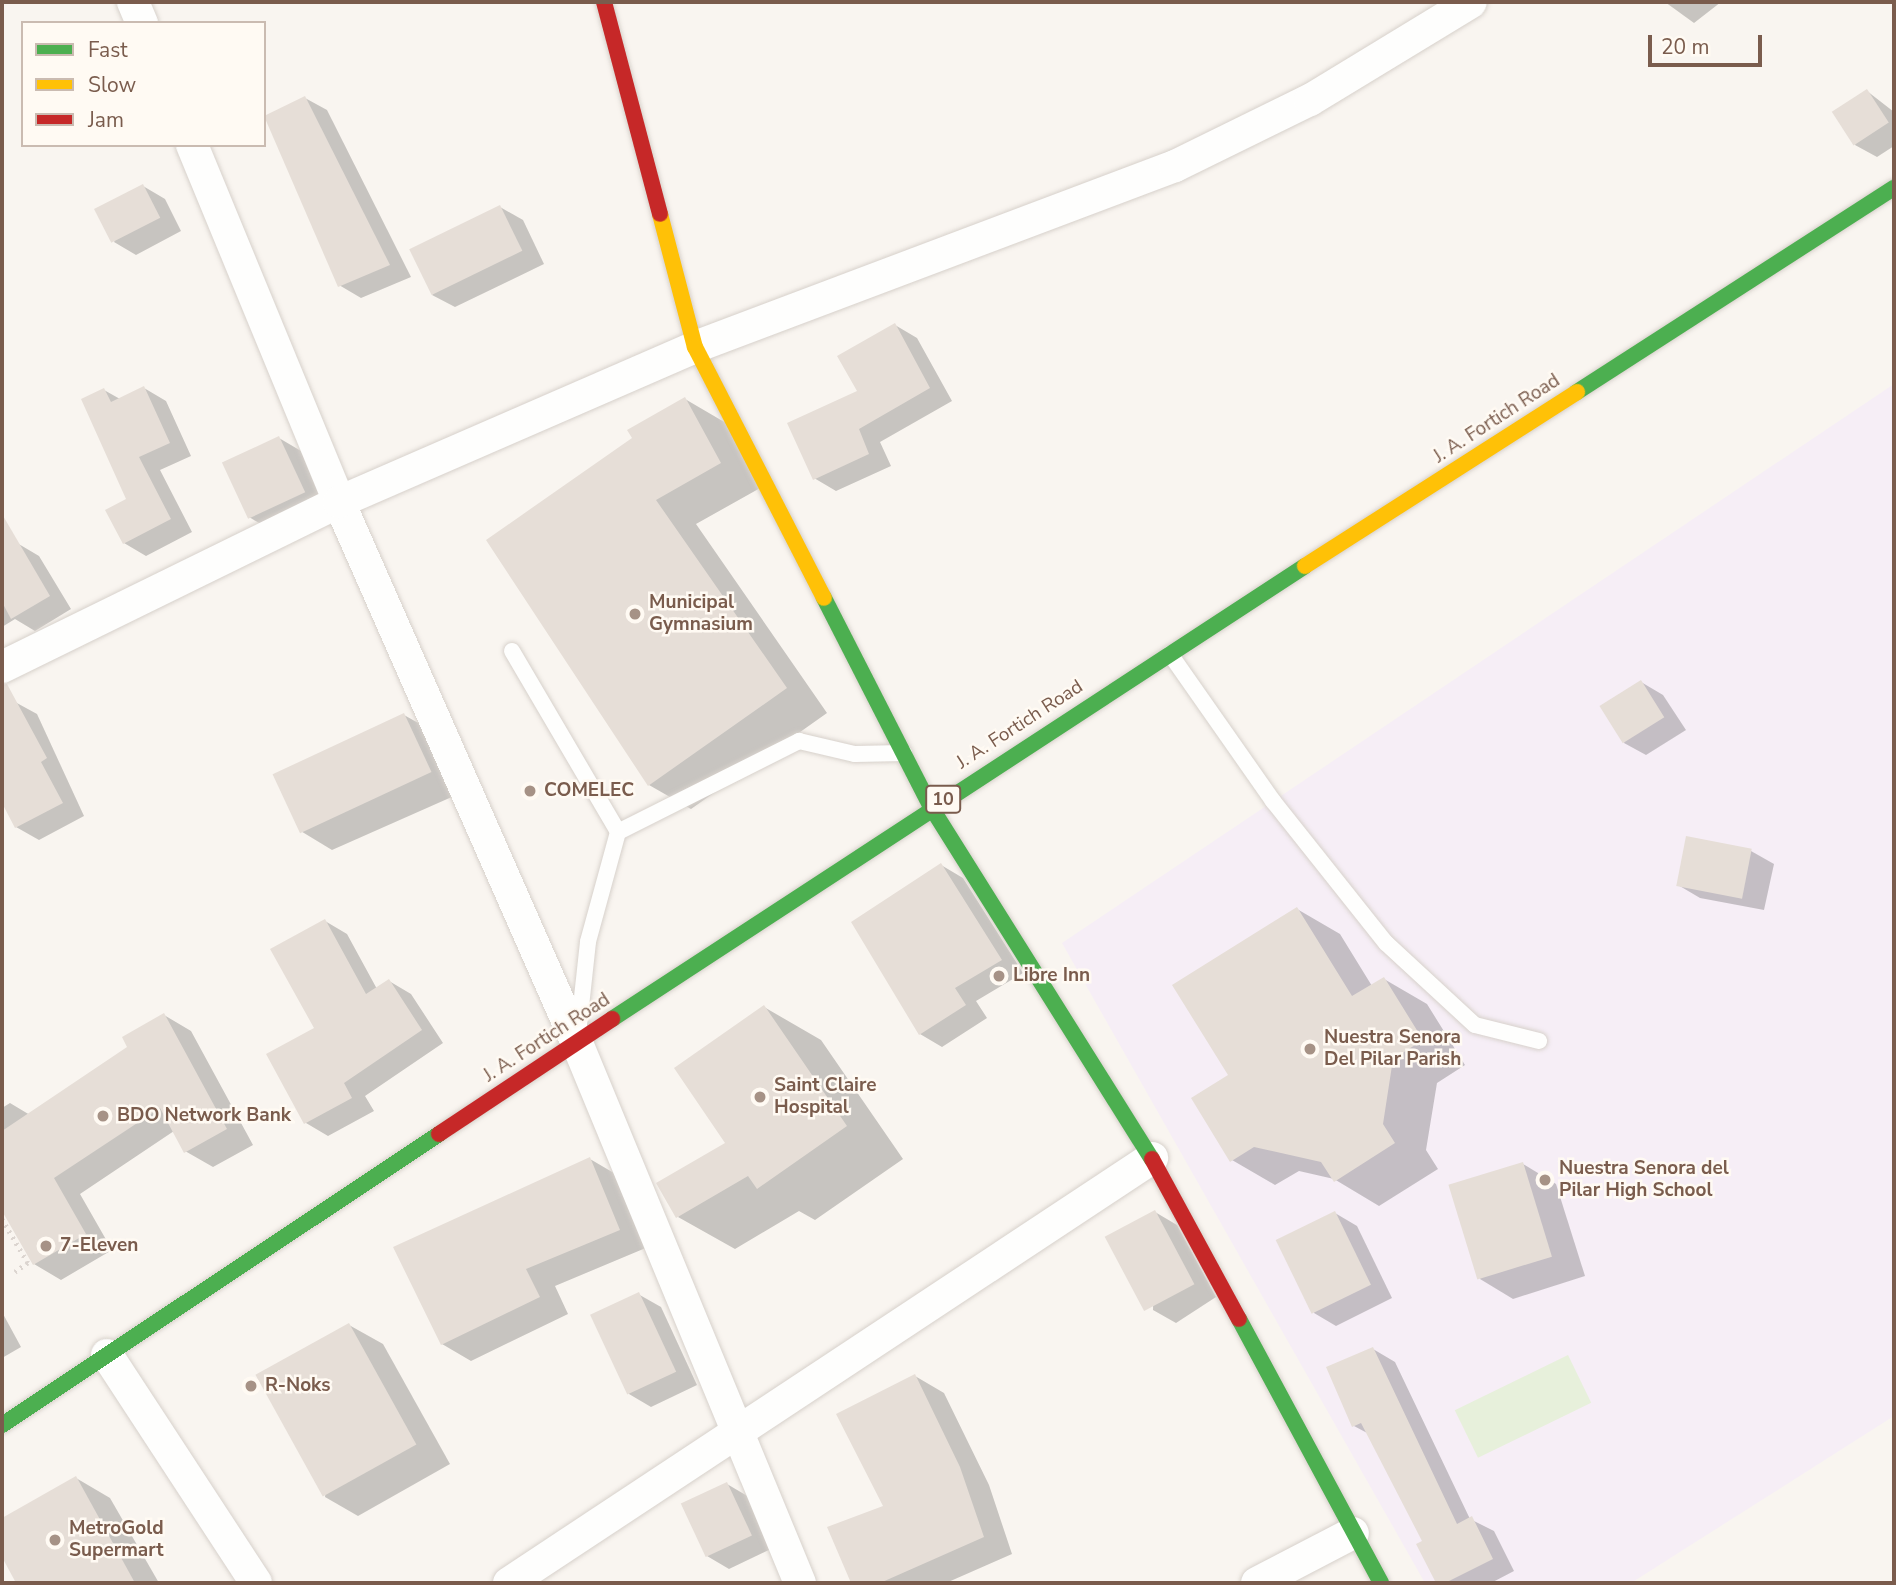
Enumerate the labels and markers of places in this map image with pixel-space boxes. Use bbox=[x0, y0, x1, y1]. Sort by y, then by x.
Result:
place label: Municipal Gymnasium bbox=[649, 592, 753, 636]
marker: Municipal Gymnasium bbox=[627, 606, 643, 622]
place label: COMELEC bbox=[544, 780, 634, 802]
marker: COMELEC bbox=[522, 783, 538, 799]
place label: Libre Inn bbox=[1013, 965, 1090, 987]
marker: Libre Inn bbox=[991, 968, 1007, 984]
place label: Nuestra Senora Del Pilar Parish bbox=[1324, 1027, 1461, 1071]
marker: Nuestra Senora Del Pilar Parish bbox=[1302, 1041, 1318, 1057]
place label: Saint Claire Hospital bbox=[774, 1075, 877, 1119]
marker: Saint Claire Hospital bbox=[752, 1089, 768, 1105]
place label: BDO Network Bank bbox=[117, 1105, 291, 1127]
marker: BDO Network Bank bbox=[95, 1108, 111, 1124]
place label: Nuestra Senora del Pilar High School bbox=[1559, 1158, 1729, 1202]
marker: Nuestra Senora del Pilar High School bbox=[1537, 1172, 1553, 1188]
place label: 7-Eleven bbox=[60, 1235, 138, 1257]
marker: 7-Eleven bbox=[38, 1238, 54, 1254]
place label: R-Noks bbox=[265, 1375, 330, 1397]
marker: R-Noks bbox=[243, 1378, 259, 1394]
place label: MetroGold Supermart bbox=[69, 1518, 164, 1562]
marker: MetroGold Supermart bbox=[47, 1532, 63, 1548]

